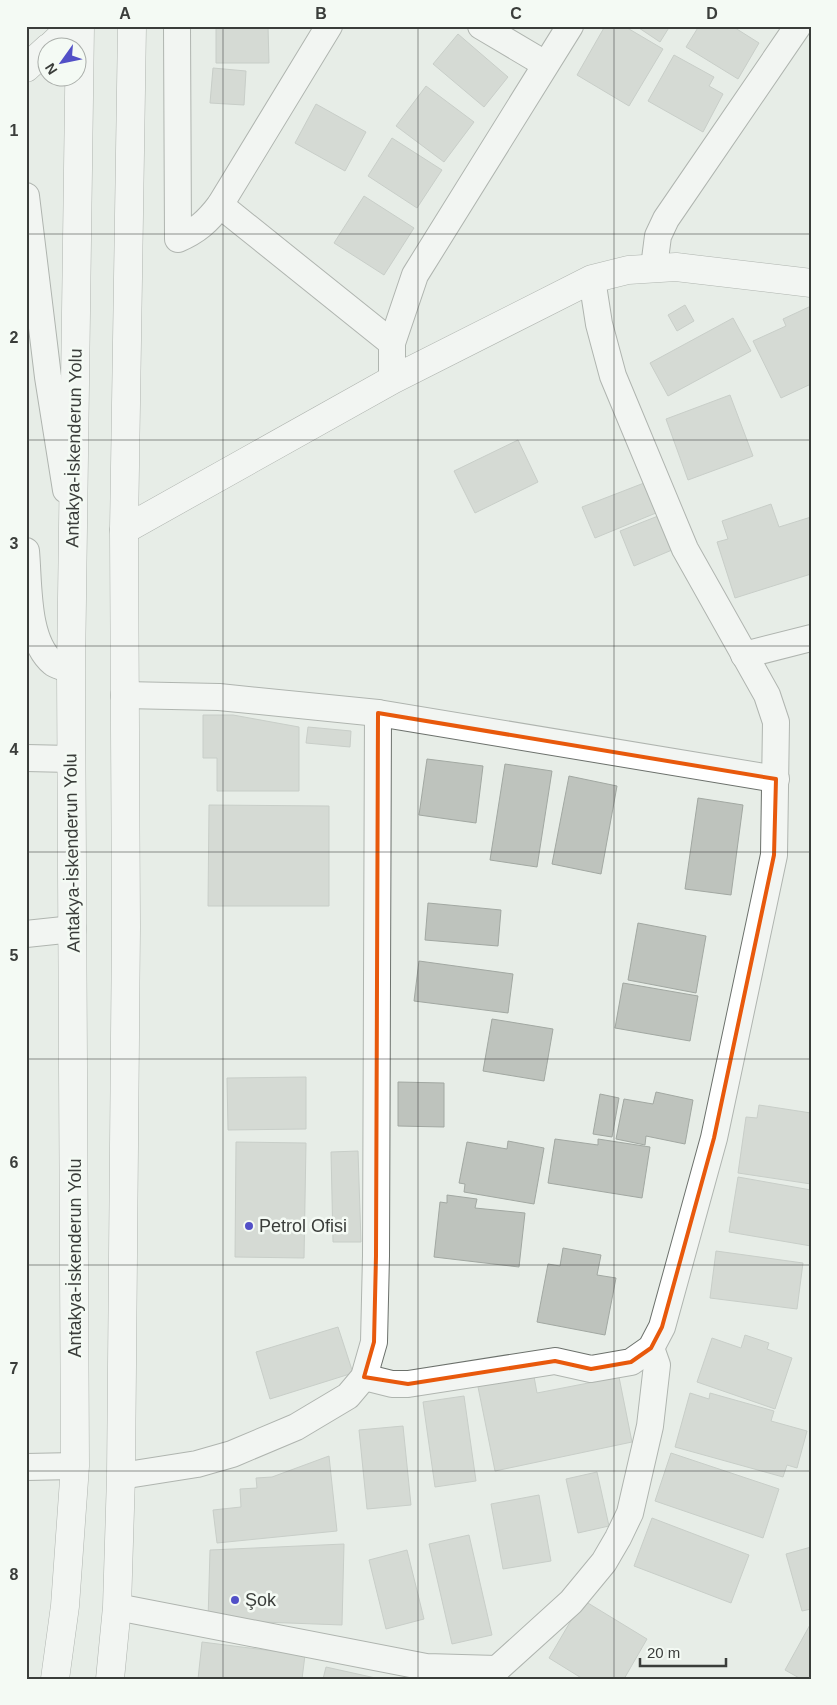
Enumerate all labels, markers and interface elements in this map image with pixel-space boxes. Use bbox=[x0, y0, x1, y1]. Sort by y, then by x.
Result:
text: A bbox=[119, 5, 131, 22]
text: B bbox=[315, 5, 327, 22]
text: C bbox=[510, 5, 522, 22]
text: D bbox=[706, 5, 718, 22]
north arrow bbox=[38, 38, 88, 88]
text: N bbox=[42, 60, 61, 78]
text: 1 bbox=[10, 122, 19, 139]
text: 2 bbox=[10, 329, 19, 346]
street label: Antakya-İskenderun Yolu bbox=[62, 348, 86, 548]
text: 3 bbox=[10, 535, 19, 552]
text: 4 bbox=[10, 741, 19, 758]
street label: Antakya-İskenderun Yolu bbox=[60, 753, 84, 953]
text: 5 bbox=[10, 947, 19, 964]
text: 6 bbox=[10, 1154, 19, 1171]
street label: Antakya-İskenderun Yolu bbox=[65, 1158, 85, 1358]
place label: Petrol Ofisi bbox=[259, 1216, 347, 1236]
marker: Petrol Ofisi bbox=[243, 1220, 255, 1232]
text: 7 bbox=[10, 1360, 19, 1377]
text: 8 bbox=[10, 1566, 19, 1583]
place label: Şok bbox=[245, 1590, 277, 1610]
marker: Şok bbox=[229, 1594, 241, 1606]
scale bar bbox=[640, 1635, 726, 1667]
text: 20 m bbox=[647, 1644, 680, 1661]

